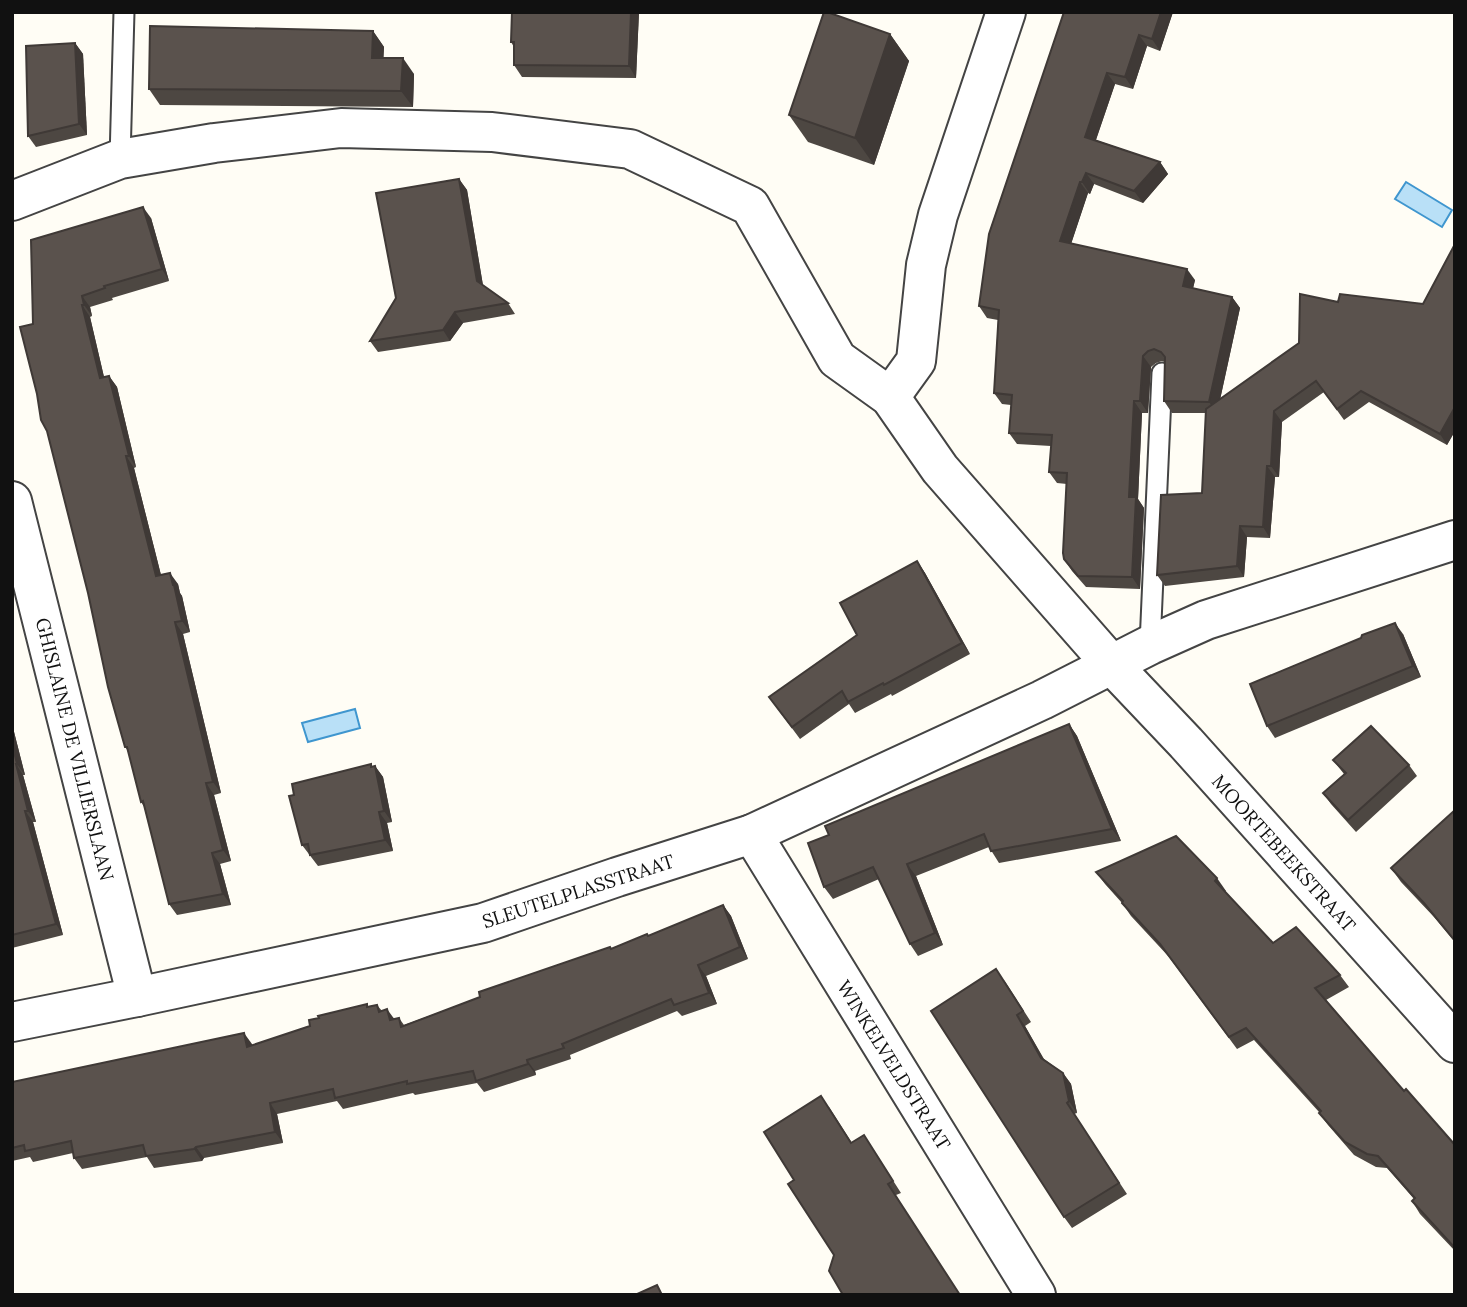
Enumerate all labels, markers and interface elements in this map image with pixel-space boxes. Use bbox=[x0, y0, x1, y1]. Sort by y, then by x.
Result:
street label: GHISLAINE DE VILLIERSLAAN bbox=[31, 615, 119, 883]
street label: MOORTEBEEKSTRAAT bbox=[1207, 769, 1361, 937]
street label: SLEUTELPLASSTRAAT bbox=[479, 849, 677, 933]
street label: WINKELVELDSTRAAT bbox=[832, 976, 956, 1154]

